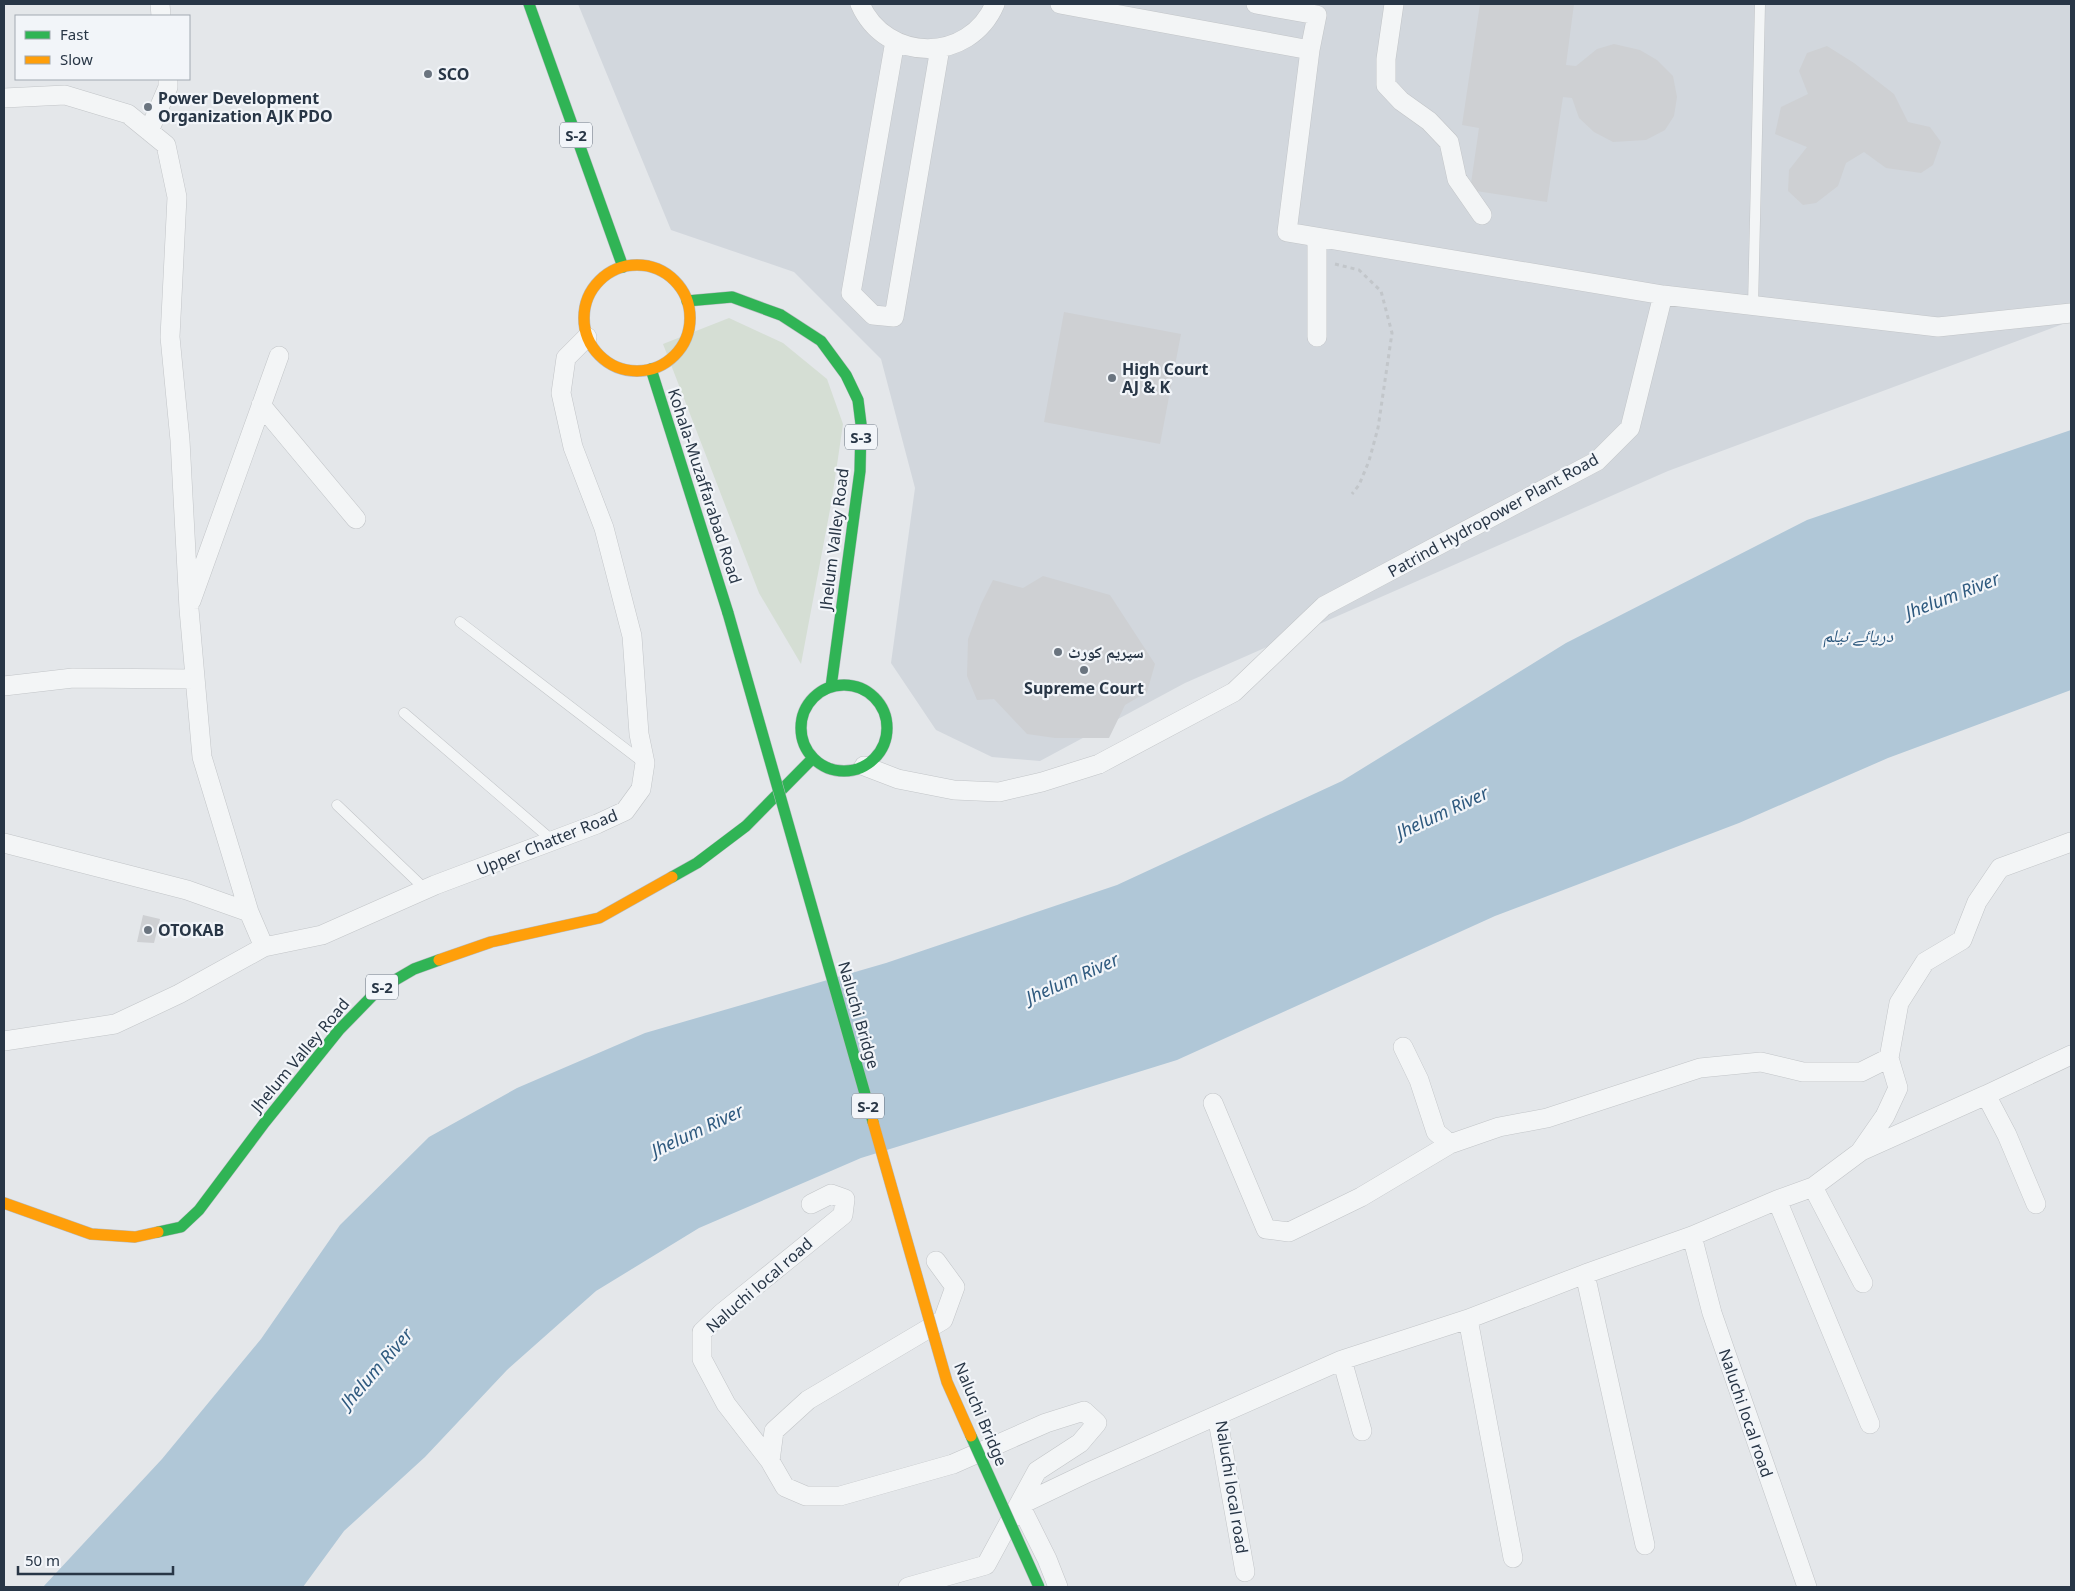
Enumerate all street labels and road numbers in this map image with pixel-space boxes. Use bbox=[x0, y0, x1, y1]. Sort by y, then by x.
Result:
road number: S-2 bbox=[560, 122, 592, 148]
street label: Kohala-Muzaffarabad Road bbox=[663, 386, 747, 586]
road number: S-3 bbox=[845, 424, 877, 450]
street label: Patrind Hydropower Plant Road bbox=[1384, 448, 1602, 582]
street label: Jhelum Valley Road bbox=[814, 467, 854, 613]
street label: Upper Chatter Road bbox=[473, 804, 621, 880]
street label: Naluchi Bridge bbox=[833, 959, 885, 1071]
road number: S-2 bbox=[366, 974, 398, 1000]
street label: Jhelum Valley Road bbox=[245, 993, 354, 1118]
road number: S-2 bbox=[852, 1094, 884, 1118]
street label: Naluchi local road bbox=[701, 1233, 817, 1337]
street label: Naluchi local road bbox=[1714, 1346, 1778, 1480]
street label: Naluchi Bridge bbox=[949, 1359, 1013, 1469]
street label: Naluchi local road bbox=[1211, 1419, 1253, 1555]

